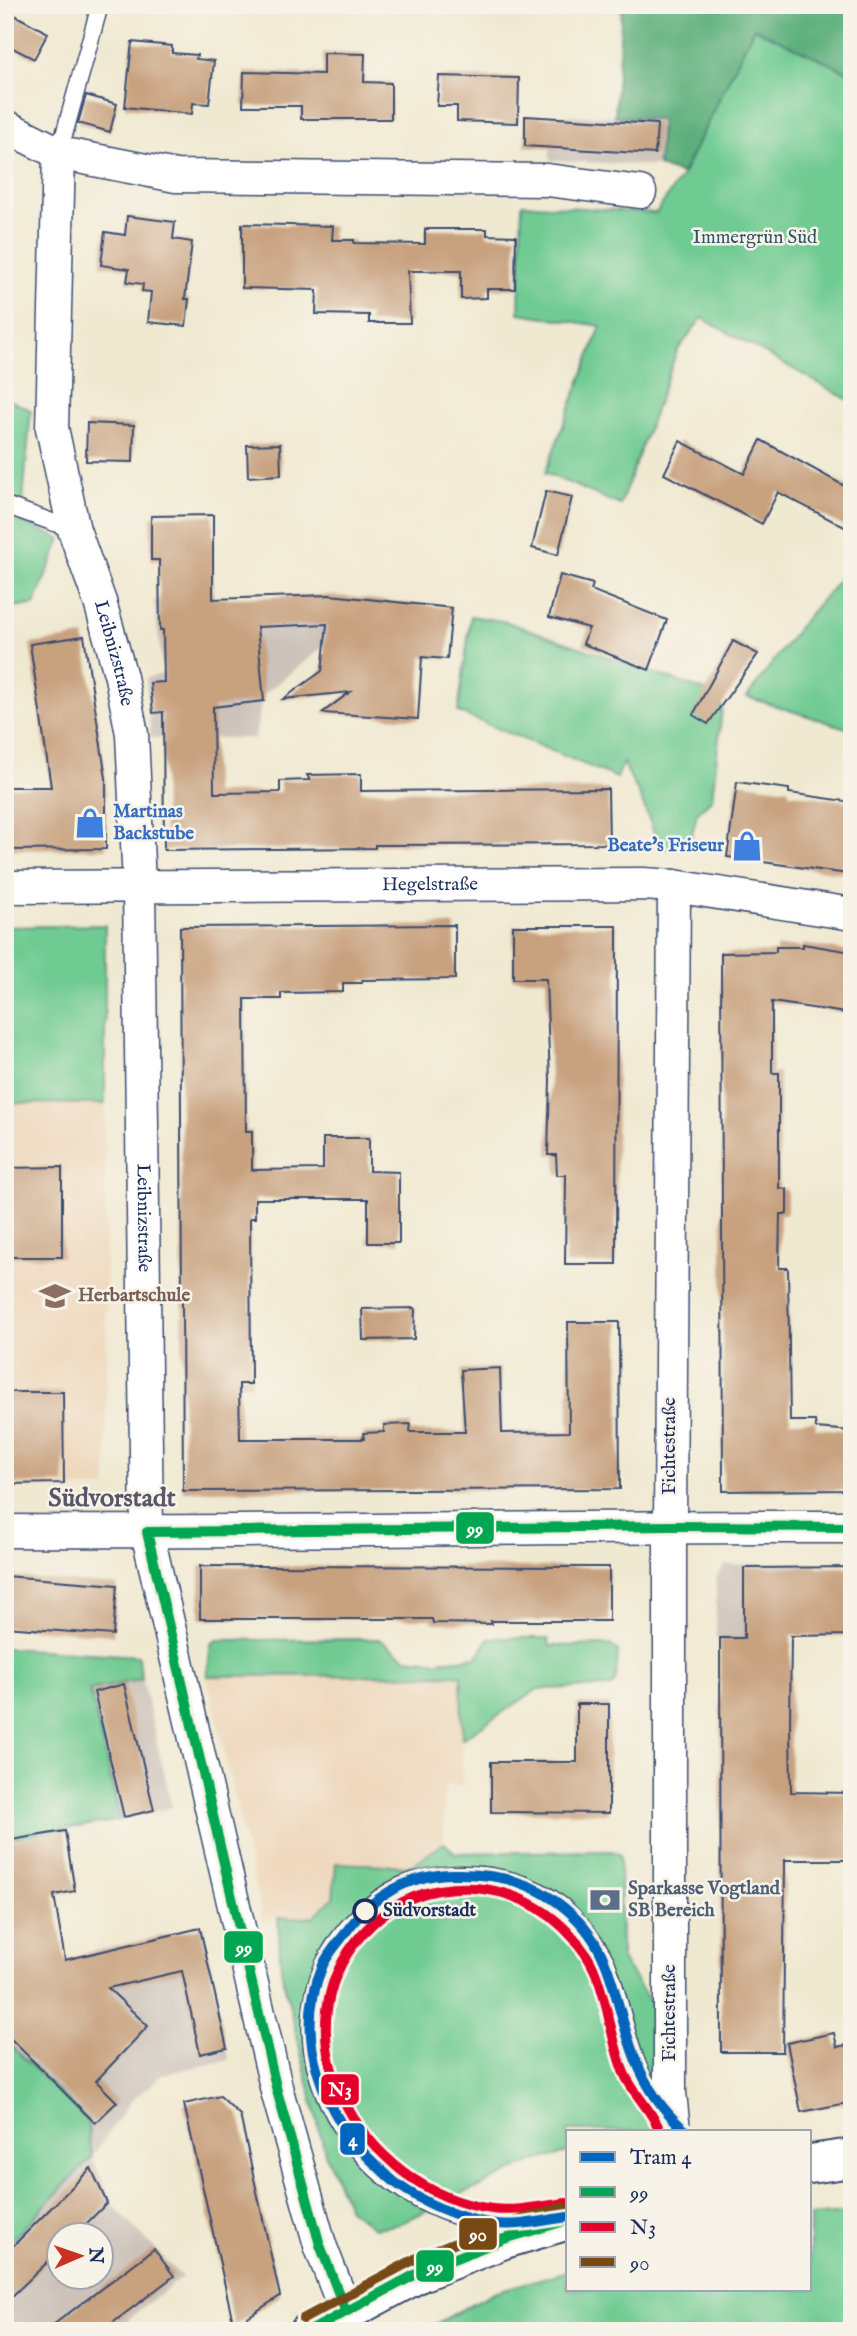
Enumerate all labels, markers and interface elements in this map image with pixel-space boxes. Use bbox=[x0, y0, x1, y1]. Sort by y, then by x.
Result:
park label: Immergrün Süd bbox=[693, 226, 818, 250]
street label: Leibnizstraße bbox=[88, 598, 138, 708]
place label: Martinas Backstube bbox=[113, 800, 194, 846]
shop icon: Martinas Backstube bbox=[73, 806, 107, 840]
shop icon: Beate's Friseur bbox=[730, 829, 764, 863]
place label: Beate's Friseur bbox=[607, 834, 725, 858]
street label: Hegelstraße bbox=[382, 873, 478, 897]
street label: Leibnizstraße bbox=[130, 1164, 156, 1273]
school or university icon: Herbartschule bbox=[38, 1279, 72, 1313]
place label: Herbartschule bbox=[78, 1284, 190, 1308]
street label: Fichtestraße bbox=[658, 1397, 682, 1495]
district label: Südvorstadt bbox=[48, 1482, 176, 1515]
line badge: 99 bbox=[455, 1511, 495, 1545]
text: 99 bbox=[466, 1518, 483, 1542]
place label: Sparkasse Vogtland SB Bereich bbox=[628, 1877, 781, 1923]
bank icon: Sparkasse Vogtland SB Bereich bbox=[588, 1883, 622, 1917]
marker: Südvorstadt bbox=[353, 1899, 377, 1923]
place label: Südvorstadt bbox=[383, 1899, 477, 1923]
line badge: 99 bbox=[223, 1930, 264, 1964]
text: 99 bbox=[235, 1937, 252, 1961]
street label: Fichtestraße bbox=[658, 1964, 682, 2062]
line badge: N3 bbox=[320, 2073, 360, 2106]
text: N3 bbox=[327, 2079, 352, 2103]
line badge: 4 bbox=[339, 2122, 366, 2156]
text: 4 bbox=[348, 2129, 358, 2153]
legend bbox=[566, 2130, 812, 2290]
text: Tram 4 bbox=[630, 2145, 692, 2172]
text: 99 bbox=[629, 2181, 648, 2208]
text: N3 bbox=[630, 2215, 656, 2242]
line badge: 90 bbox=[458, 2217, 498, 2251]
north arrow bbox=[46, 2220, 116, 2290]
text: 90 bbox=[468, 2224, 487, 2248]
text: N bbox=[83, 2246, 107, 2265]
line badge: 99 bbox=[415, 2249, 455, 2283]
text: 90 bbox=[629, 2251, 649, 2278]
text: 99 bbox=[426, 2256, 443, 2280]

